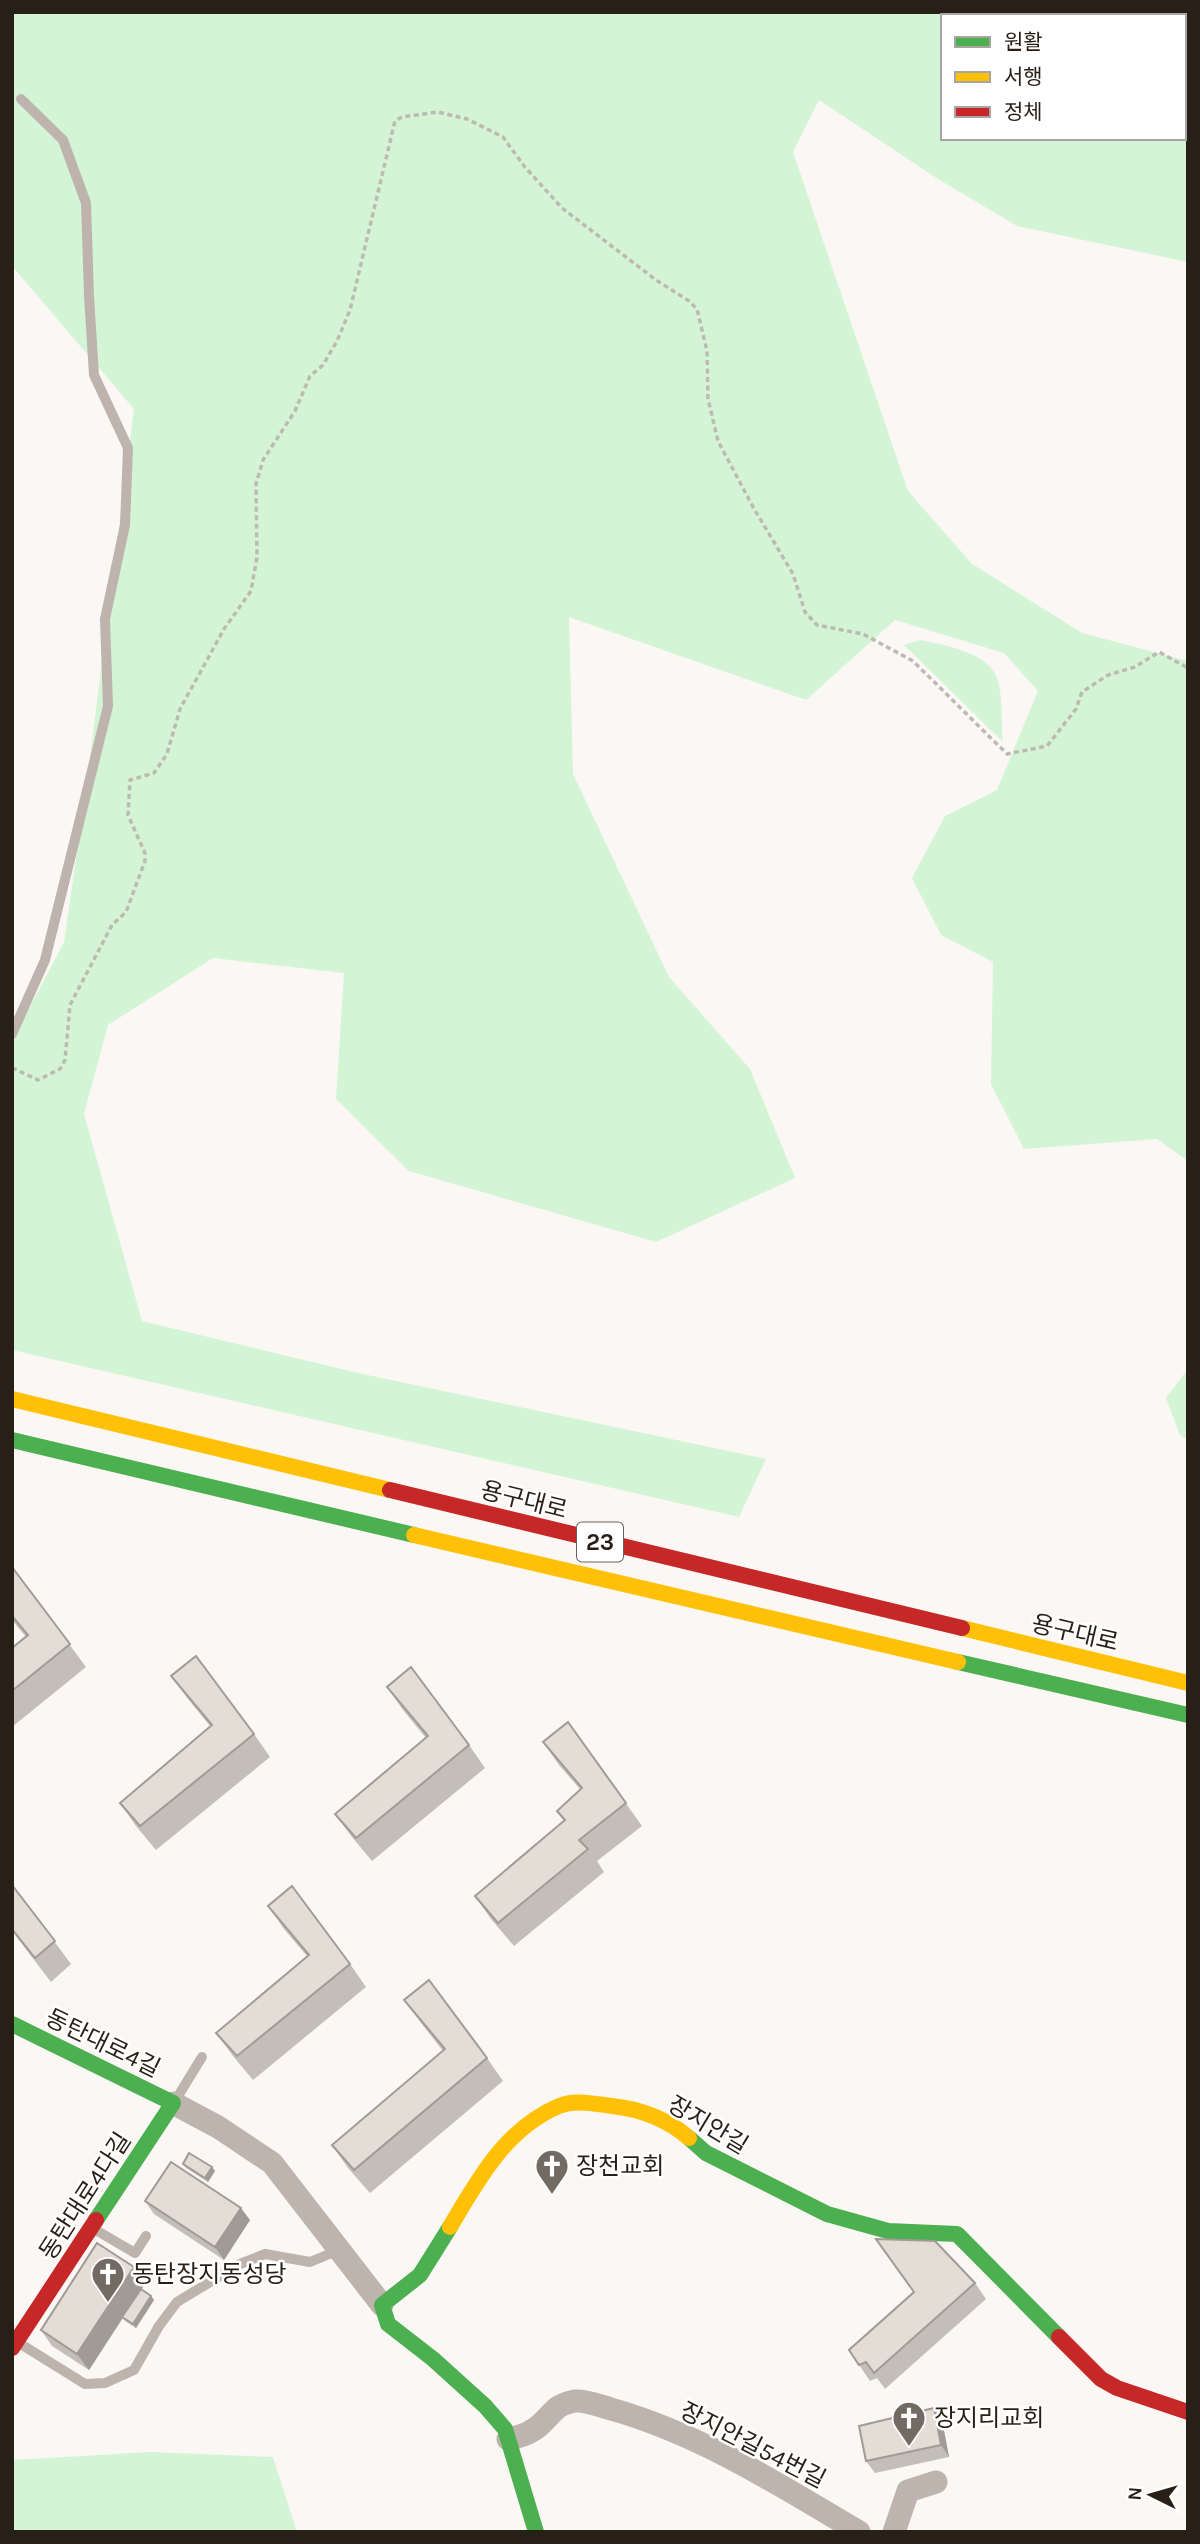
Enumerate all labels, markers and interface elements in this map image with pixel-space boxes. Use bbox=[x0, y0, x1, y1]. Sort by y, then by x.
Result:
legend bbox=[941, 14, 1186, 140]
text: 원활 bbox=[1004, 30, 1043, 54]
text: 서행 bbox=[1004, 65, 1043, 89]
text: 정체 bbox=[1004, 100, 1043, 124]
street label: 용구대로 bbox=[478, 1476, 570, 1524]
road number: 23 bbox=[577, 1522, 623, 1562]
street label: 용구대로 bbox=[1029, 1609, 1121, 1657]
street label: 동탄대로4길 bbox=[41, 2003, 165, 2083]
street label: 장지안길 bbox=[663, 2090, 753, 2160]
street label: 동탄대로4다길 bbox=[34, 2127, 136, 2265]
church icon: 장천교회 bbox=[533, 2147, 571, 2196]
place label: 장천교회 bbox=[576, 2152, 664, 2180]
church icon: 동탄장지동성당 bbox=[89, 2255, 127, 2304]
place label: 동탄장지동성당 bbox=[132, 2260, 287, 2288]
street label: 장지안길54번길 bbox=[676, 2396, 830, 2494]
church icon: 장지리교회 bbox=[890, 2399, 928, 2448]
place label: 장지리교회 bbox=[934, 2404, 1044, 2432]
north arrow bbox=[1116, 2460, 1186, 2530]
text: N bbox=[1124, 2486, 1147, 2501]

